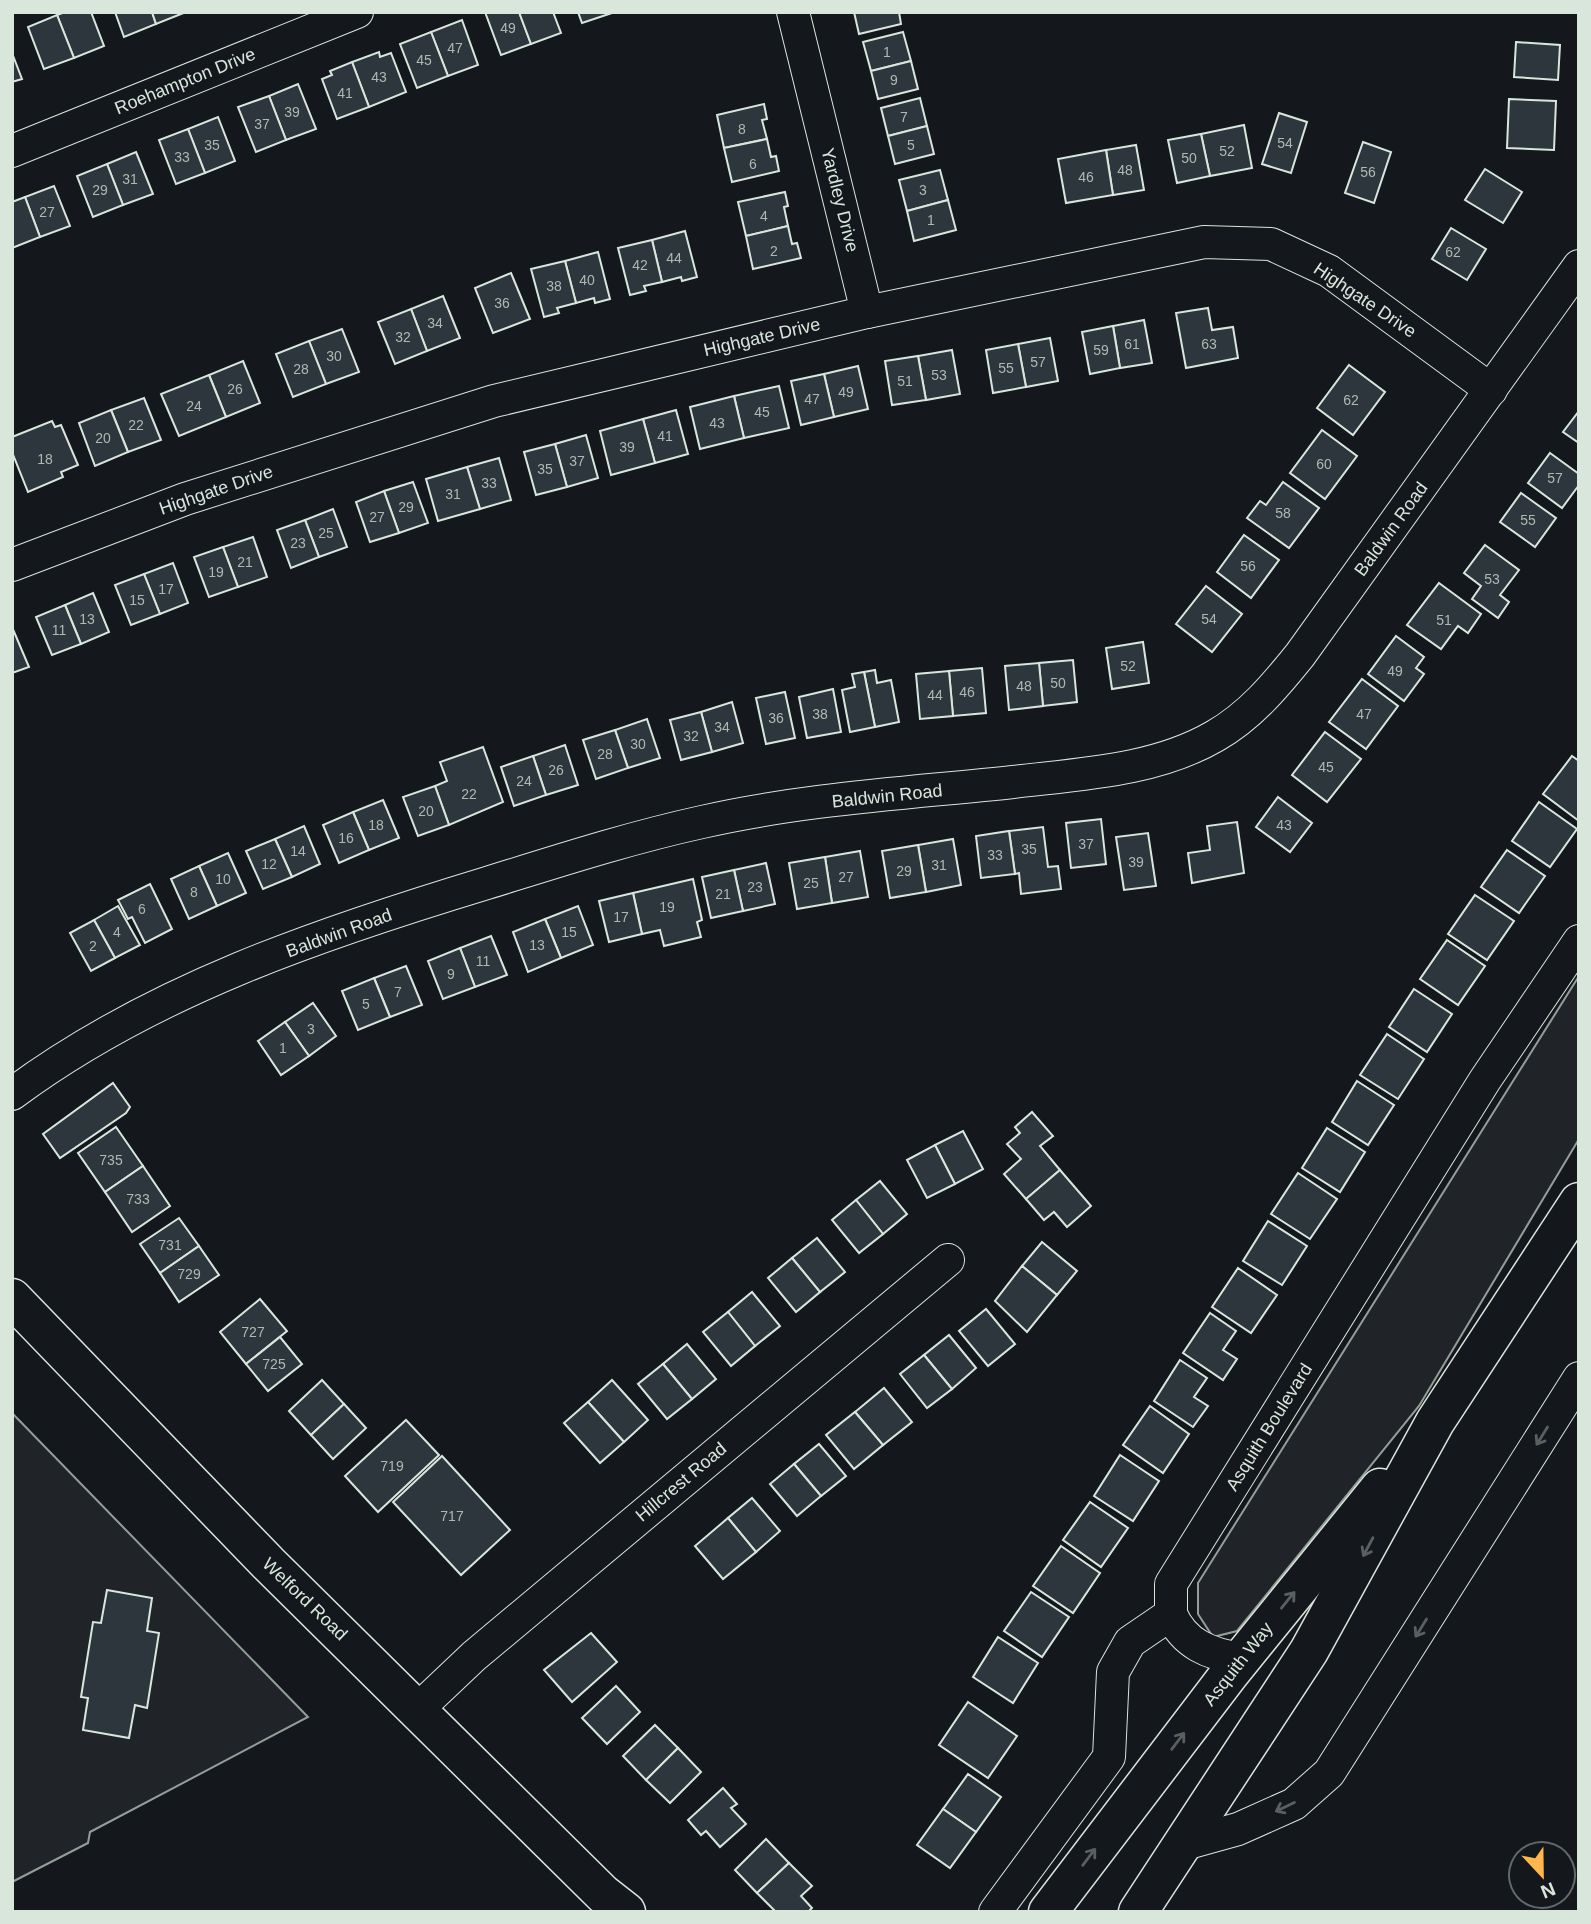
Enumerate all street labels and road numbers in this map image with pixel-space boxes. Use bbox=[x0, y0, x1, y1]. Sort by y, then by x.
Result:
street label: Roehampton Drive bbox=[112, 44, 258, 118]
street label: Yardley Drive bbox=[817, 146, 863, 254]
street label: Highgate Drive bbox=[1310, 258, 1420, 342]
street label: Highgate Drive bbox=[702, 314, 822, 360]
street label: Highgate Drive bbox=[156, 461, 276, 519]
street label: Baldwin Road bbox=[1350, 478, 1432, 580]
street label: Baldwin Road bbox=[831, 780, 943, 812]
street label: Baldwin Road bbox=[283, 905, 395, 961]
street label: Asquith Boulevard bbox=[1222, 1360, 1316, 1494]
street label: Hillcrest Road bbox=[632, 1438, 730, 1526]
street label: Welford Road bbox=[259, 1554, 351, 1644]
street label: Asquith Way bbox=[1199, 1618, 1277, 1710]

